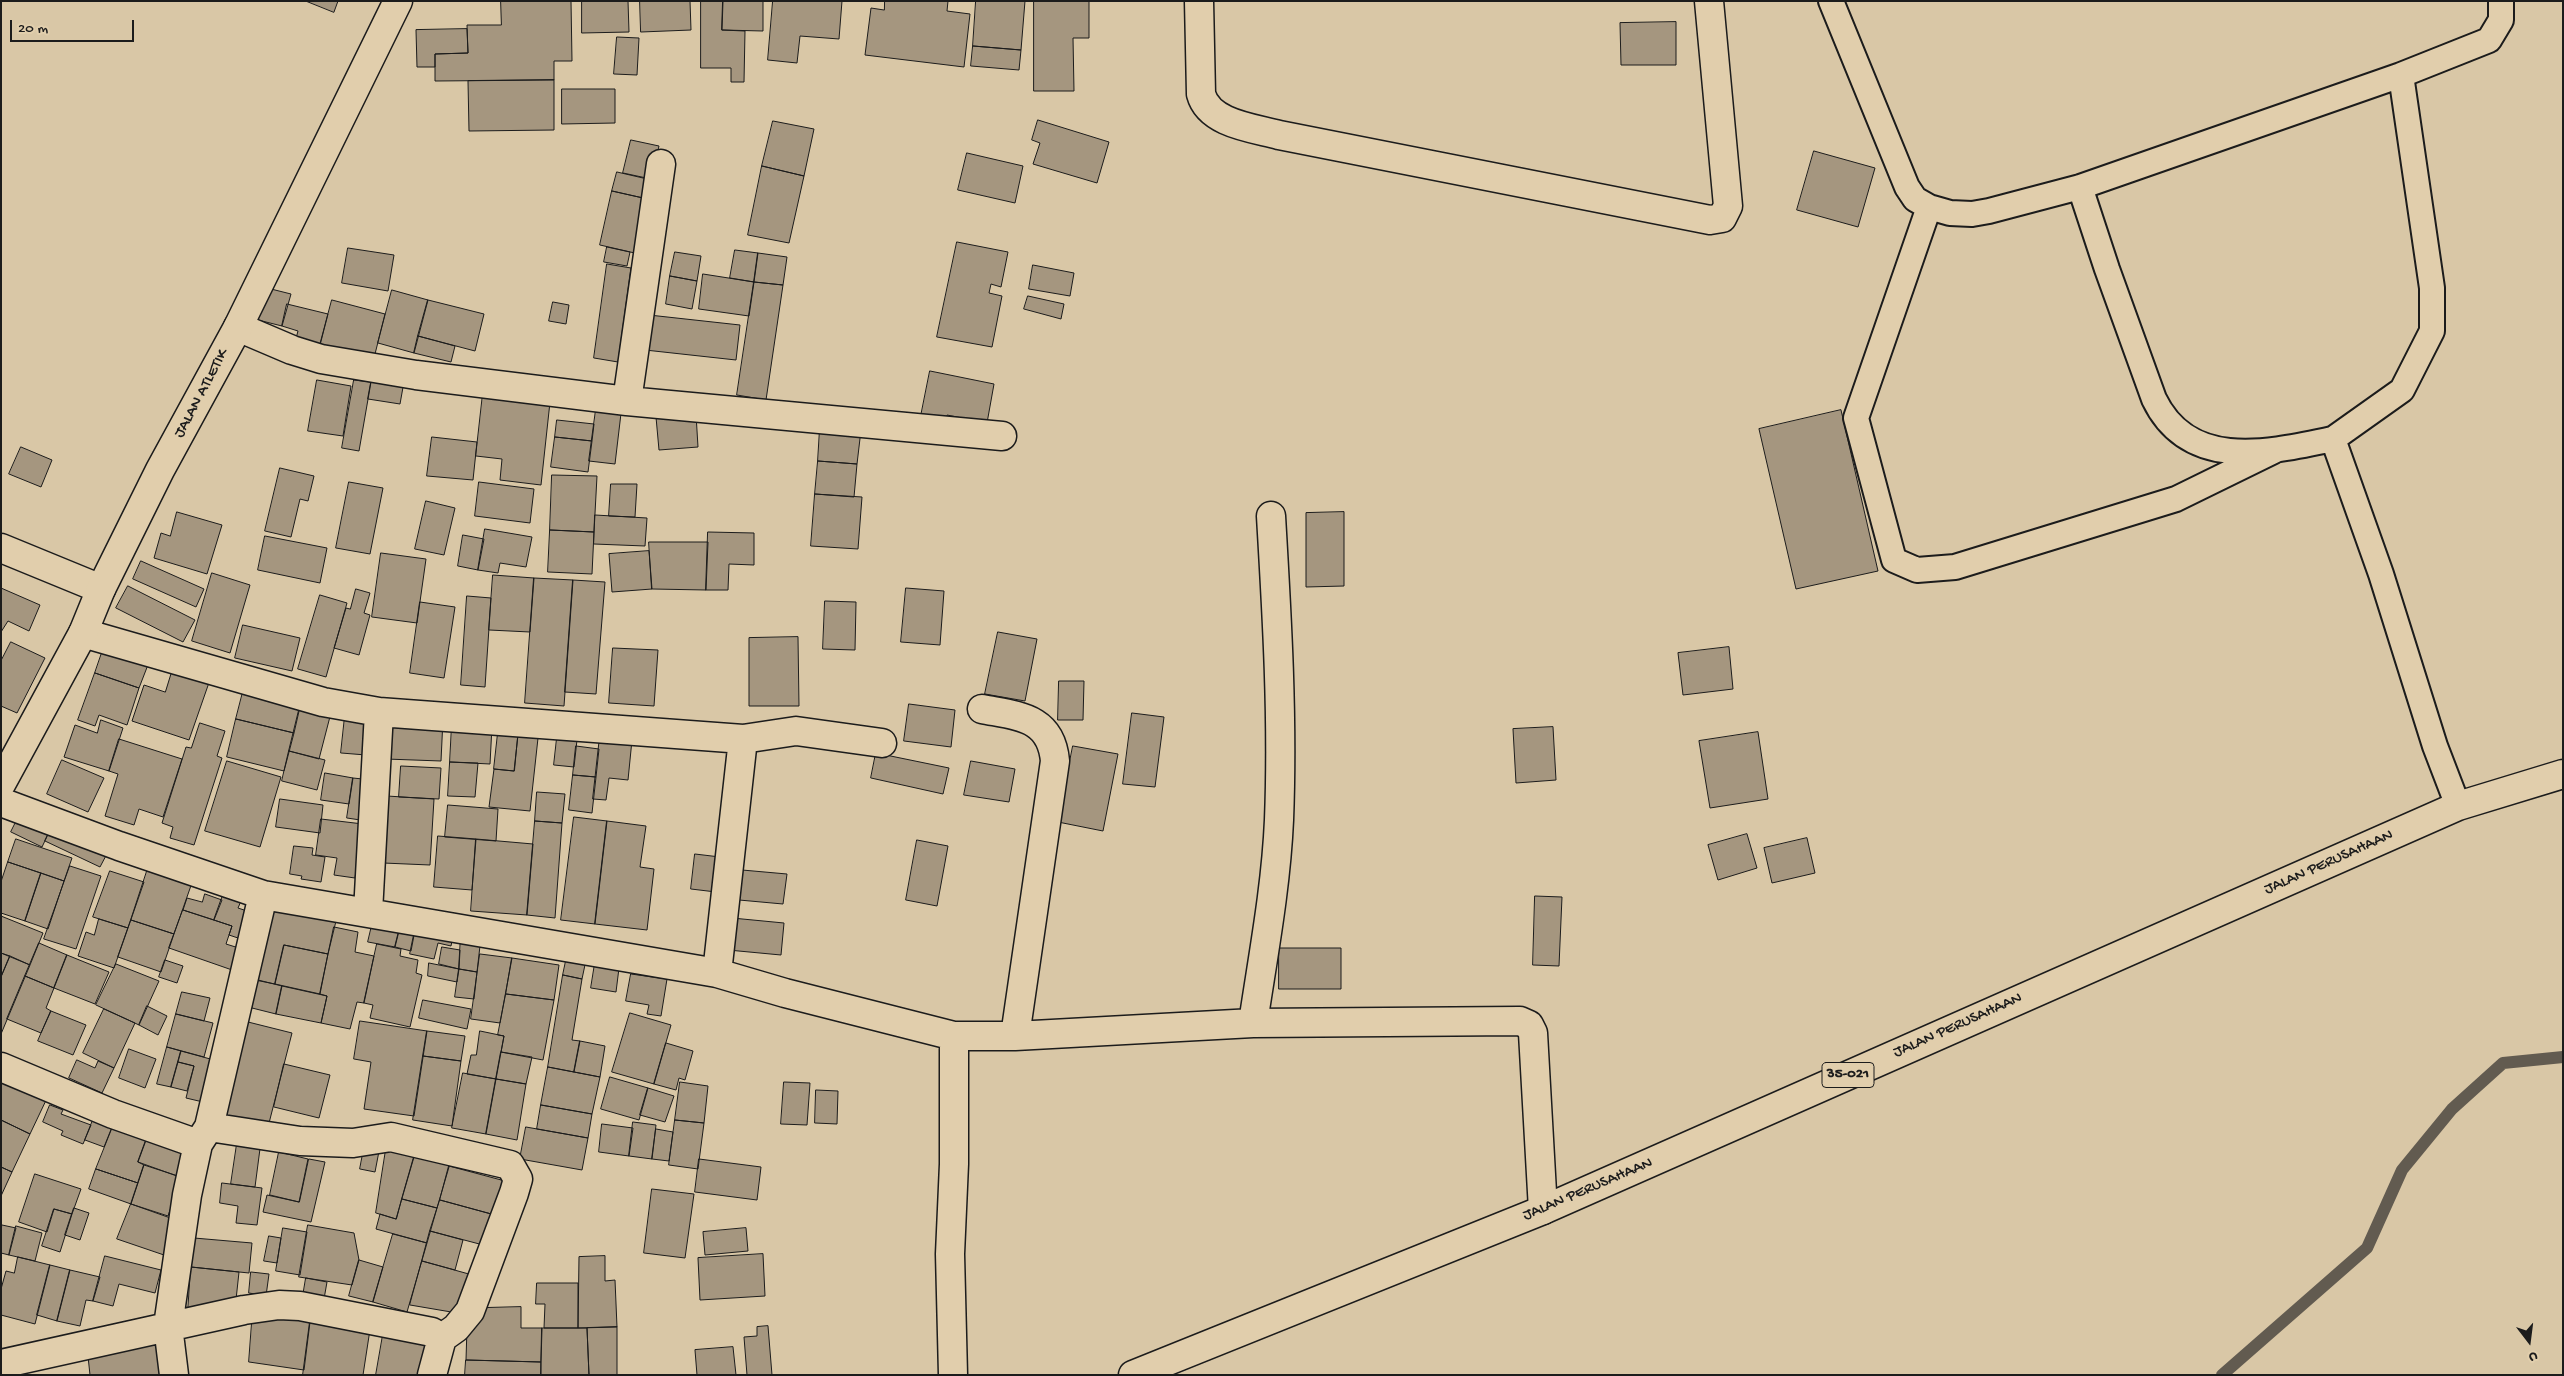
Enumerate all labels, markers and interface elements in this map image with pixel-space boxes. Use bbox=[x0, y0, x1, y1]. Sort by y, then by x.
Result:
scale bar bbox=[12, 10, 136, 42]
text: 20 m bbox=[18, 20, 48, 38]
street label: JALAN ATLETIK bbox=[171, 346, 233, 442]
street label: JALAN PERUSAHAAN bbox=[2262, 826, 2396, 900]
street label: JALAN PERUSAHAAN bbox=[1891, 989, 2025, 1063]
road number: 35-021 bbox=[1822, 1062, 1874, 1088]
street label: JALAN PERUSAHAAN bbox=[1520, 1154, 1656, 1226]
north arrow bbox=[2504, 1316, 2554, 1366]
text: U bbox=[2527, 1347, 2539, 1365]

